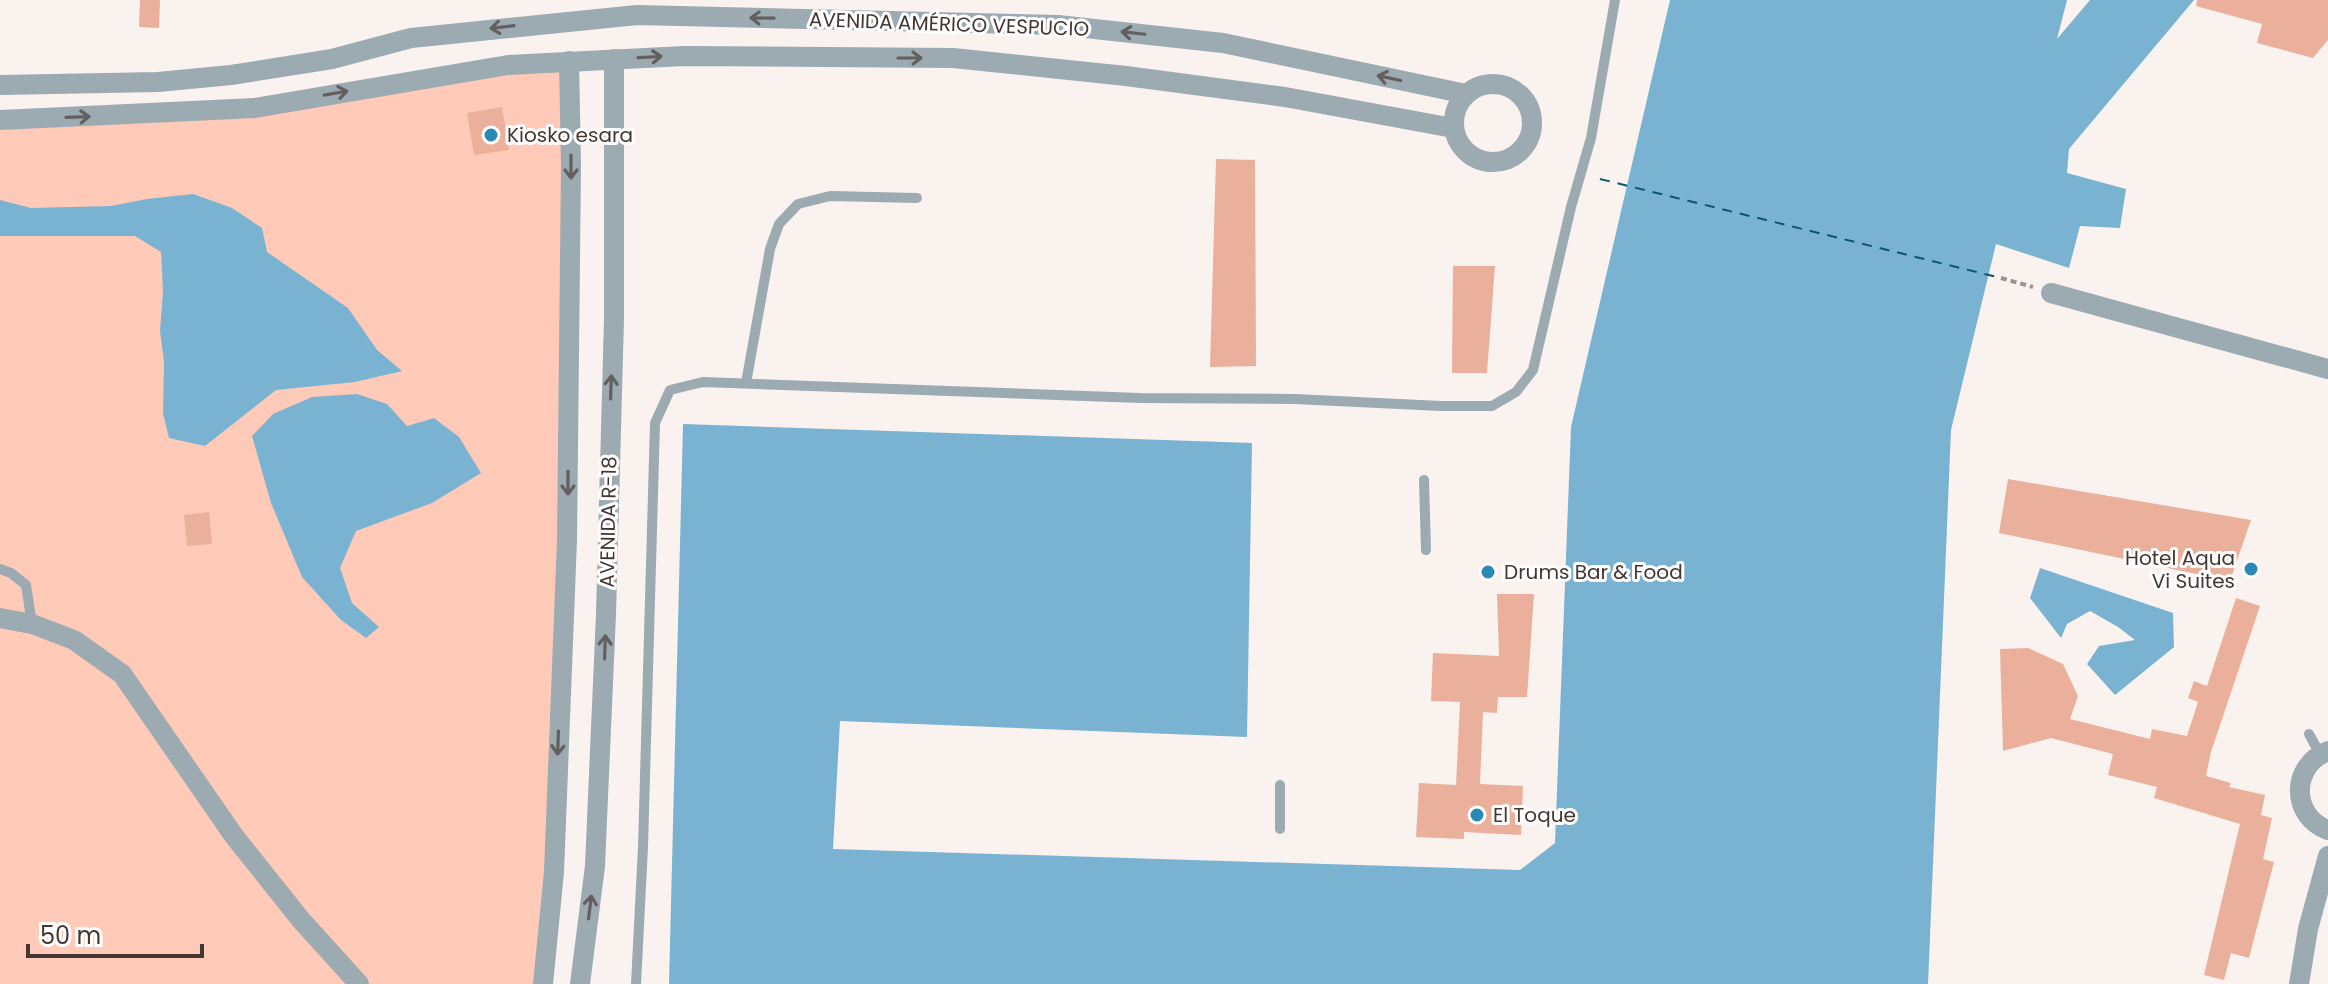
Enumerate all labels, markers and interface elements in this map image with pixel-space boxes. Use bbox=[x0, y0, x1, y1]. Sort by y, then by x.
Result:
street label: AVENIDA AMÉRICO VESPUCIO bbox=[808, 5, 1090, 43]
one-way arrow bbox=[749, 10, 776, 26]
one-way arrow bbox=[490, 20, 516, 35]
one-way arrow bbox=[1120, 26, 1147, 41]
one-way arrow bbox=[636, 50, 663, 65]
one-way arrow bbox=[896, 50, 923, 65]
one-way arrow bbox=[1377, 70, 1402, 85]
one-way arrow bbox=[323, 85, 349, 100]
one-way arrow bbox=[64, 109, 91, 124]
place label: Kiosko esara bbox=[507, 121, 633, 149]
marker: Kiosko esara bbox=[482, 126, 500, 144]
one-way arrow bbox=[563, 153, 579, 180]
one-way arrow bbox=[604, 374, 619, 401]
street label: AVENIDA R-18 bbox=[593, 456, 623, 588]
one-way arrow bbox=[560, 469, 576, 496]
place label: Hotel Aqua Vi Suites bbox=[2125, 544, 2235, 595]
place label: Drums Bar & Food bbox=[1504, 558, 1683, 586]
marker: Hotel Aqua Vi Suites bbox=[2242, 560, 2260, 578]
marker: Drums Bar & Food bbox=[1479, 563, 1497, 581]
one-way arrow bbox=[597, 634, 612, 661]
one-way arrow bbox=[551, 729, 566, 756]
place label: El Toque bbox=[1493, 801, 1576, 829]
marker: El Toque bbox=[1468, 806, 1486, 824]
one-way arrow bbox=[582, 894, 597, 920]
scale bar bbox=[28, 908, 202, 958]
text: 50 m bbox=[40, 919, 101, 952]

